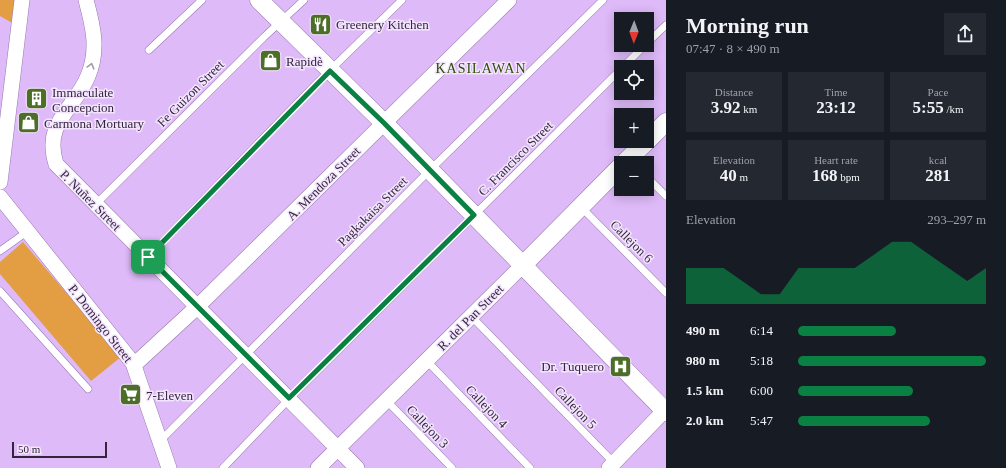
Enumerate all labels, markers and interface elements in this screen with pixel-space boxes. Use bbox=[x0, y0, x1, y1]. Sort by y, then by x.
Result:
restaurant icon: Greenery Kitchen bbox=[307, 11, 333, 37]
north arrow bbox=[614, 12, 654, 52]
map controls bbox=[614, 12, 654, 196]
text: Morning run bbox=[686, 13, 809, 38]
button: share bbox=[944, 13, 986, 55]
place label: Greenery Kitchen bbox=[336, 17, 429, 32]
text: 07:47 · 8 × 490 m bbox=[686, 41, 780, 56]
shop icon: Rapidè bbox=[257, 48, 283, 74]
place label: Rapidè bbox=[286, 54, 323, 69]
street label: Fe Guizon Street bbox=[154, 57, 227, 130]
button: locate bbox=[614, 60, 654, 100]
district label: KASILAWAN bbox=[435, 61, 527, 76]
one-way arrow bbox=[86, 62, 94, 69]
place label: Immaculate Concepcion bbox=[52, 85, 115, 115]
building icon: Immaculate Concepcion bbox=[24, 86, 50, 112]
text: Distance bbox=[715, 86, 753, 98]
text: Time bbox=[825, 86, 847, 98]
text: Pace bbox=[928, 86, 948, 98]
text: 3.92 bbox=[711, 98, 740, 117]
text: 23:12 bbox=[816, 98, 856, 117]
text: 5:55 bbox=[912, 98, 944, 117]
text: km bbox=[740, 103, 757, 115]
text: /km bbox=[944, 103, 964, 115]
button: + bbox=[614, 108, 654, 148]
shop icon: Carmona Mortuary bbox=[16, 110, 42, 136]
place label: Carmona Mortuary bbox=[44, 116, 145, 131]
street label: C. Francisco Street bbox=[475, 118, 556, 199]
street label: A. Mendoza Street bbox=[283, 143, 364, 223]
text: Elevation bbox=[713, 154, 755, 166]
text: Heart rate bbox=[814, 154, 858, 166]
text: kcal bbox=[929, 154, 947, 166]
button: − bbox=[614, 156, 654, 196]
text: 40 bbox=[720, 166, 737, 185]
text: 168 bbox=[812, 166, 838, 185]
text: 281 bbox=[925, 166, 951, 185]
street label: P. Nuñez Street bbox=[57, 167, 124, 234]
text: m bbox=[737, 171, 748, 183]
text: bpm bbox=[838, 171, 860, 183]
street label: Pagkakaisa Street bbox=[335, 173, 410, 249]
text: Elevation bbox=[686, 212, 736, 227]
text: 293–297 m bbox=[927, 212, 986, 227]
street label: Callejon 6 bbox=[607, 217, 656, 266]
pin bbox=[131, 240, 165, 274]
icon: arrive bbox=[137, 246, 159, 268]
street label: P. Domingo Street bbox=[65, 281, 136, 366]
street label: R. del Pan Street bbox=[434, 281, 507, 354]
text: 490 m bbox=[686, 323, 720, 338]
text: 6:14 bbox=[750, 323, 773, 338]
hospital icon: Dr. Tuquero bbox=[607, 353, 633, 379]
text: 980 m bbox=[686, 353, 720, 368]
text: 5:18 bbox=[750, 353, 773, 368]
place label: Dr. Tuquero bbox=[541, 359, 604, 374]
supermarket icon: 7-Eleven bbox=[117, 382, 143, 408]
street label: Callejon 4 bbox=[463, 382, 511, 431]
street label: Callejon 5 bbox=[552, 383, 600, 432]
text: 1.5 km bbox=[686, 383, 724, 398]
text: 6:00 bbox=[750, 383, 773, 398]
place label: 7-Eleven bbox=[146, 388, 193, 403]
street label: Callejon 3 bbox=[404, 402, 452, 451]
text: 2.0 km bbox=[686, 413, 724, 428]
text: 5:47 bbox=[750, 413, 773, 428]
scale bar bbox=[12, 440, 107, 459]
text: 50 m bbox=[18, 443, 40, 455]

